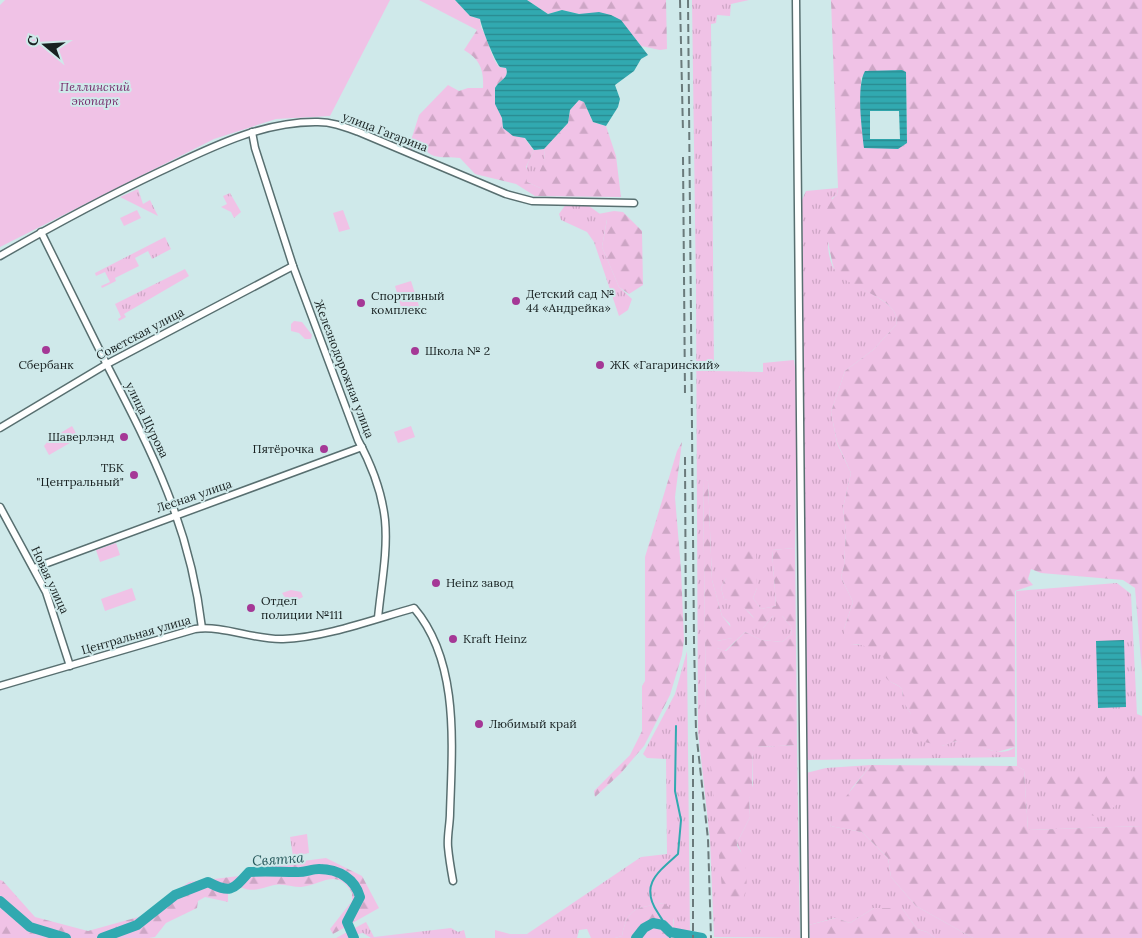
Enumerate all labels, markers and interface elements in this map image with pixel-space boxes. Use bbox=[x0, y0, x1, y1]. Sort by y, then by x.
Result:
north arrow bbox=[20, 20, 70, 70]
text: С bbox=[23, 33, 43, 48]
park label: Пеллинский экопарк bbox=[60, 79, 131, 108]
street label: улица Гагарина bbox=[340, 108, 430, 155]
place label: Детский сад № 44 «Андрейка» bbox=[526, 286, 615, 315]
place label: Спортивный комплекс bbox=[371, 288, 445, 317]
marker: Детский сад № 44 «Андрейка» bbox=[510, 295, 522, 307]
marker: Спортивный комплекс bbox=[355, 297, 367, 309]
street label: Железнодорожная улица bbox=[311, 298, 378, 440]
street label: Советская улица bbox=[93, 304, 186, 363]
place label: Школа № 2 bbox=[425, 343, 490, 358]
marker: Сбербанк bbox=[40, 344, 52, 356]
marker: Школа № 2 bbox=[409, 345, 421, 357]
place label: Сбербанк bbox=[18, 357, 74, 372]
place label: ЖК «Гагаринский» bbox=[610, 357, 720, 372]
marker: ЖК «Гагаринский» bbox=[594, 359, 606, 371]
street label: улица Щурова bbox=[123, 379, 172, 460]
place label: Шаверлэнд bbox=[48, 429, 114, 444]
marker: Шаверлэнд bbox=[118, 431, 130, 443]
place label: Пятёрочка bbox=[252, 441, 314, 456]
marker: Пятёрочка bbox=[318, 443, 330, 455]
place label: ТБК "Центральный" bbox=[36, 460, 125, 489]
marker: ТБК "Центральный" bbox=[128, 469, 140, 481]
street label: Лесная улица bbox=[154, 476, 234, 515]
street label: Новая улица bbox=[28, 544, 73, 616]
place label: Heinz завод bbox=[446, 575, 514, 590]
marker: Heinz завод bbox=[430, 577, 442, 589]
place label: Отдел полиции №111 bbox=[261, 593, 343, 622]
marker: Отдел полиции №111 bbox=[245, 602, 257, 614]
street label: Центральная улица bbox=[79, 612, 192, 657]
place label: Kraft Heinz bbox=[463, 631, 527, 646]
marker: Kraft Heinz bbox=[447, 633, 459, 645]
place label: Любимый край bbox=[489, 716, 577, 731]
marker: Любимый край bbox=[473, 718, 485, 730]
water label: Святка bbox=[251, 848, 305, 870]

